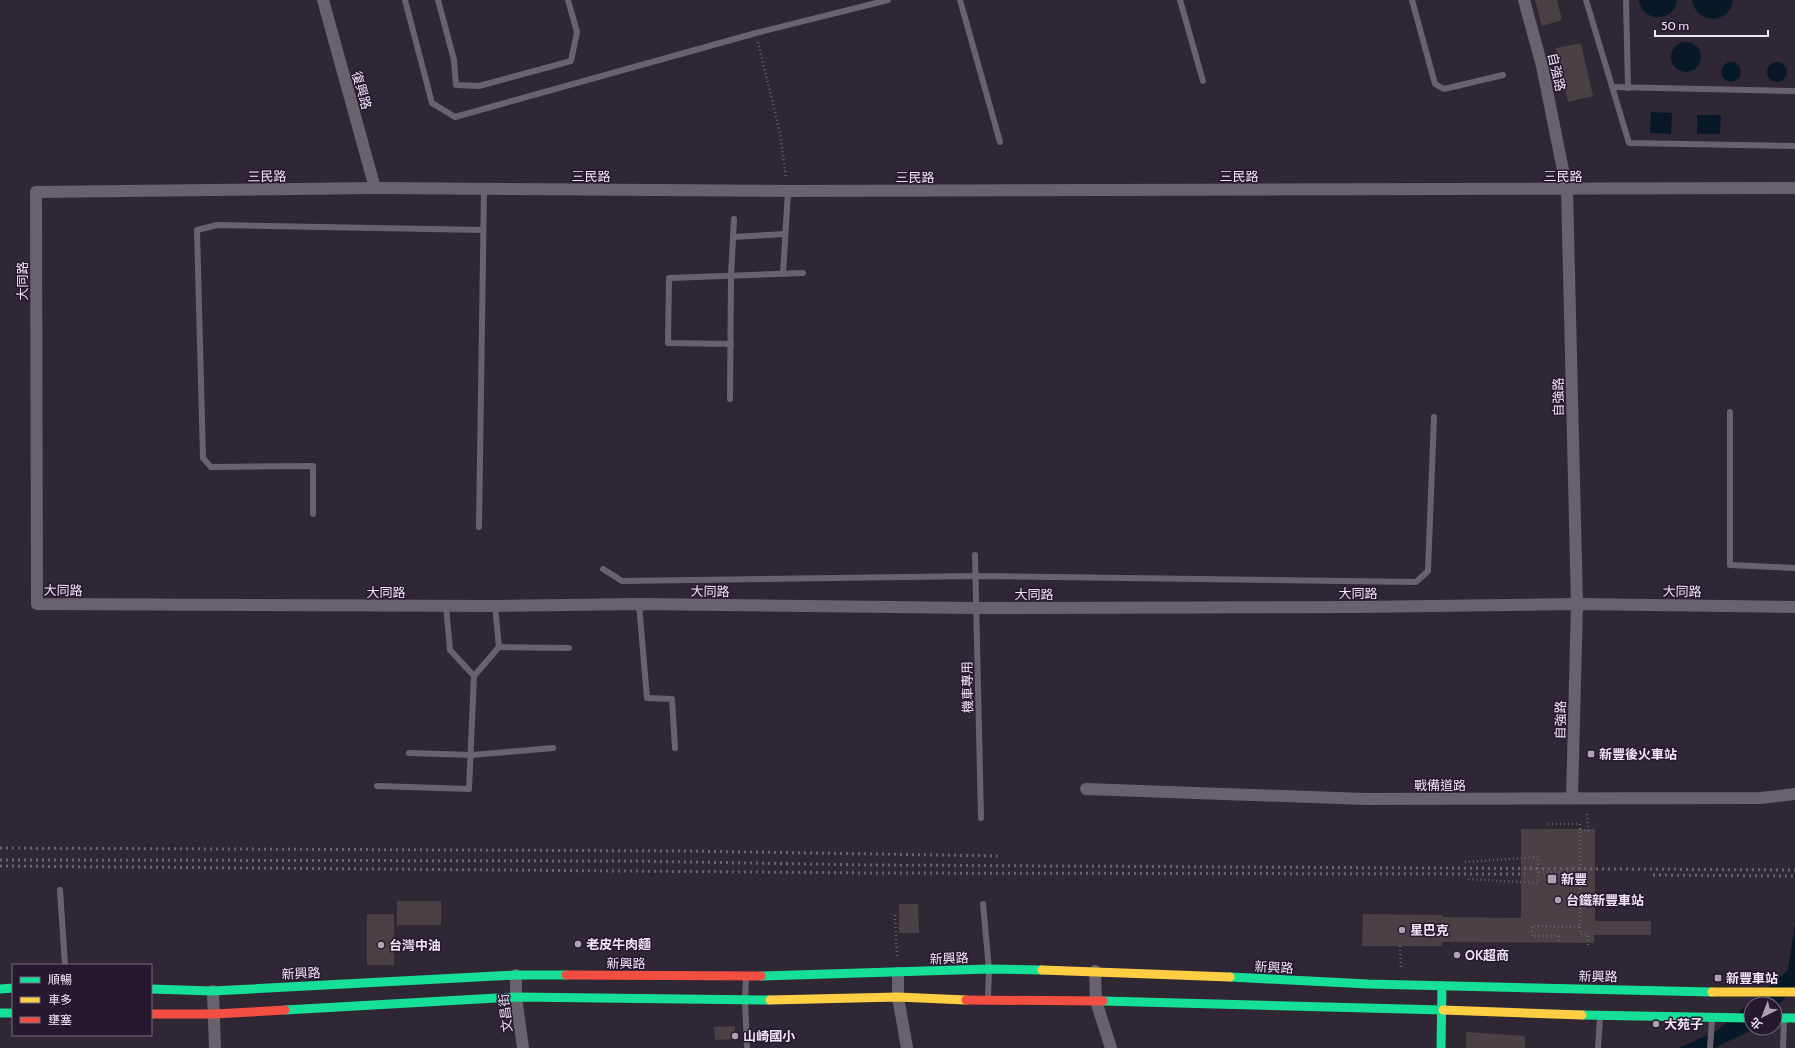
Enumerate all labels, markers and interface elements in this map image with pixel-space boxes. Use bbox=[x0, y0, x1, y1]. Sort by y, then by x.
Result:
scale bar bbox=[1655, 12, 1768, 38]
text: 50 m bbox=[1661, 18, 1689, 33]
street label: 自強路 bbox=[1545, 51, 1569, 93]
street label: 復興路 bbox=[349, 69, 375, 111]
street label: 三民路 bbox=[247, 168, 287, 184]
street label: 三民路 bbox=[571, 168, 611, 184]
street label: 三民路 bbox=[1219, 168, 1259, 184]
street label: 三民路 bbox=[1543, 168, 1583, 184]
street label: 三民路 bbox=[895, 169, 935, 185]
street label: 大同路 bbox=[14, 261, 30, 301]
street label: 自強路 bbox=[1550, 377, 1566, 417]
street label: 大同路 bbox=[43, 582, 83, 598]
street label: 大同路 bbox=[690, 583, 730, 599]
street label: 大同路 bbox=[1662, 583, 1702, 599]
street label: 大同路 bbox=[366, 584, 406, 600]
street label: 大同路 bbox=[1338, 585, 1378, 601]
street label: 大同路 bbox=[1014, 586, 1054, 602]
street label: 機車專用 bbox=[959, 661, 975, 713]
street label: 自強路 bbox=[1552, 700, 1568, 740]
place label: 新豐後火車站 bbox=[1599, 746, 1677, 762]
marker: 新豐後火車站 bbox=[1586, 749, 1596, 759]
street label: 戰備道路 bbox=[1414, 777, 1466, 793]
place label: 新豐 bbox=[1561, 871, 1587, 887]
marker: 新豐 bbox=[1546, 873, 1558, 885]
place label: 台鐵新豐車站 bbox=[1566, 892, 1644, 908]
marker: 台鐵新豐車站 bbox=[1553, 895, 1563, 905]
place label: 星巴克 bbox=[1410, 922, 1449, 938]
marker: 星巴克 bbox=[1397, 925, 1407, 935]
place label: 老皮牛肉麵 bbox=[586, 936, 651, 952]
place label: 台灣中油 bbox=[389, 937, 441, 953]
marker: 老皮牛肉麵 bbox=[573, 939, 583, 949]
marker: 台灣中油 bbox=[376, 940, 386, 950]
place label: OK超商 bbox=[1465, 947, 1509, 963]
street label: 新興路 bbox=[929, 949, 969, 967]
marker: OK超商 bbox=[1452, 950, 1462, 960]
street label: 新興路 bbox=[606, 955, 646, 971]
street label: 新興路 bbox=[1254, 958, 1294, 976]
legend bbox=[12, 964, 152, 1036]
street label: 新興路 bbox=[281, 964, 321, 982]
street label: 新興路 bbox=[1578, 968, 1618, 984]
place label: 新豐車站 bbox=[1726, 970, 1778, 986]
text: 順暢 bbox=[48, 972, 72, 987]
marker: 新豐車站 bbox=[1713, 973, 1723, 983]
text: 車多 bbox=[48, 992, 72, 1007]
street label: 文昌街 bbox=[495, 993, 515, 1033]
north arrow bbox=[1743, 996, 1783, 1036]
text: 壅塞 bbox=[48, 1012, 72, 1027]
text: 北 bbox=[1748, 1015, 1765, 1032]
place label: 大苑子 bbox=[1664, 1016, 1703, 1032]
marker: 大苑子 bbox=[1651, 1019, 1661, 1029]
place label: 山崎國小 bbox=[743, 1028, 796, 1044]
marker: 山崎國小 bbox=[730, 1031, 740, 1041]

